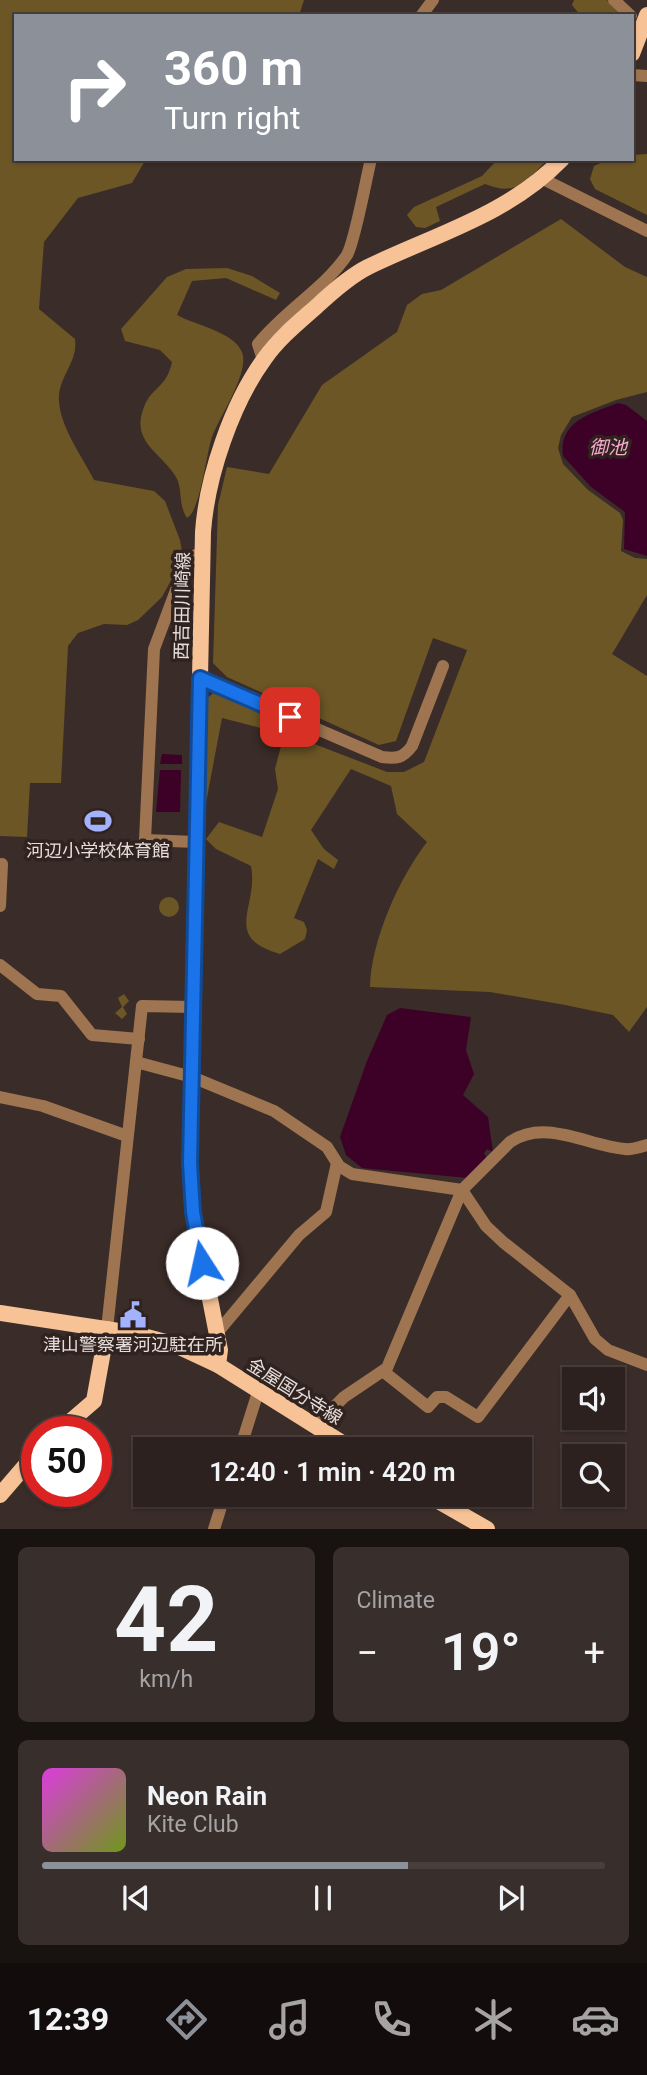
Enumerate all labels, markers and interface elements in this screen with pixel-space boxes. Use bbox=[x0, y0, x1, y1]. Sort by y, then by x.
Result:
text: 360 m bbox=[164, 40, 303, 97]
icon: right bbox=[49, 42, 140, 133]
text: Turn right bbox=[164, 99, 300, 137]
water label: 御池 bbox=[589, 436, 629, 459]
street label: 西吉田川崎線 bbox=[171, 552, 193, 660]
pin bbox=[260, 687, 320, 747]
icon: arrive bbox=[271, 698, 309, 736]
sports icon: 河辺小学校体育館 bbox=[83, 806, 113, 836]
place label: 河辺小学校体育館 bbox=[26, 840, 170, 861]
position arrow bbox=[165, 1226, 239, 1300]
public building icon: 津山警察署河辺駐在所 bbox=[118, 1300, 148, 1330]
place label: 津山警察署河辺駐在所 bbox=[43, 1334, 223, 1355]
street label: 金屋国分寺線 bbox=[244, 1353, 346, 1429]
map controls bbox=[562, 1367, 625, 1507]
button: sound bbox=[562, 1367, 625, 1430]
speed limit sign: 50 bbox=[21, 1416, 112, 1507]
button: search bbox=[562, 1444, 625, 1507]
text: 12:40 · 1 min · 420 m bbox=[209, 1457, 456, 1487]
text: 42 bbox=[114, 1567, 218, 1673]
text: Climate bbox=[357, 1587, 435, 1614]
text: 19° bbox=[441, 1622, 521, 1683]
text: − bbox=[357, 1631, 378, 1675]
text: + bbox=[583, 1631, 605, 1675]
text: km/h bbox=[139, 1666, 193, 1693]
text: Neon Rain bbox=[147, 1781, 267, 1811]
text: Kite Club bbox=[147, 1811, 239, 1838]
icon: previous bbox=[117, 1879, 155, 1917]
icon: pause bbox=[304, 1879, 342, 1917]
icon: next bbox=[492, 1879, 530, 1917]
icon: directions bbox=[162, 1995, 211, 2044]
icon: music bbox=[265, 1995, 314, 2044]
icon: phone bbox=[367, 1995, 416, 2044]
icon: climate bbox=[469, 1995, 518, 2044]
icon: car bbox=[571, 1995, 620, 2044]
text: 12:39 bbox=[27, 2000, 109, 2038]

